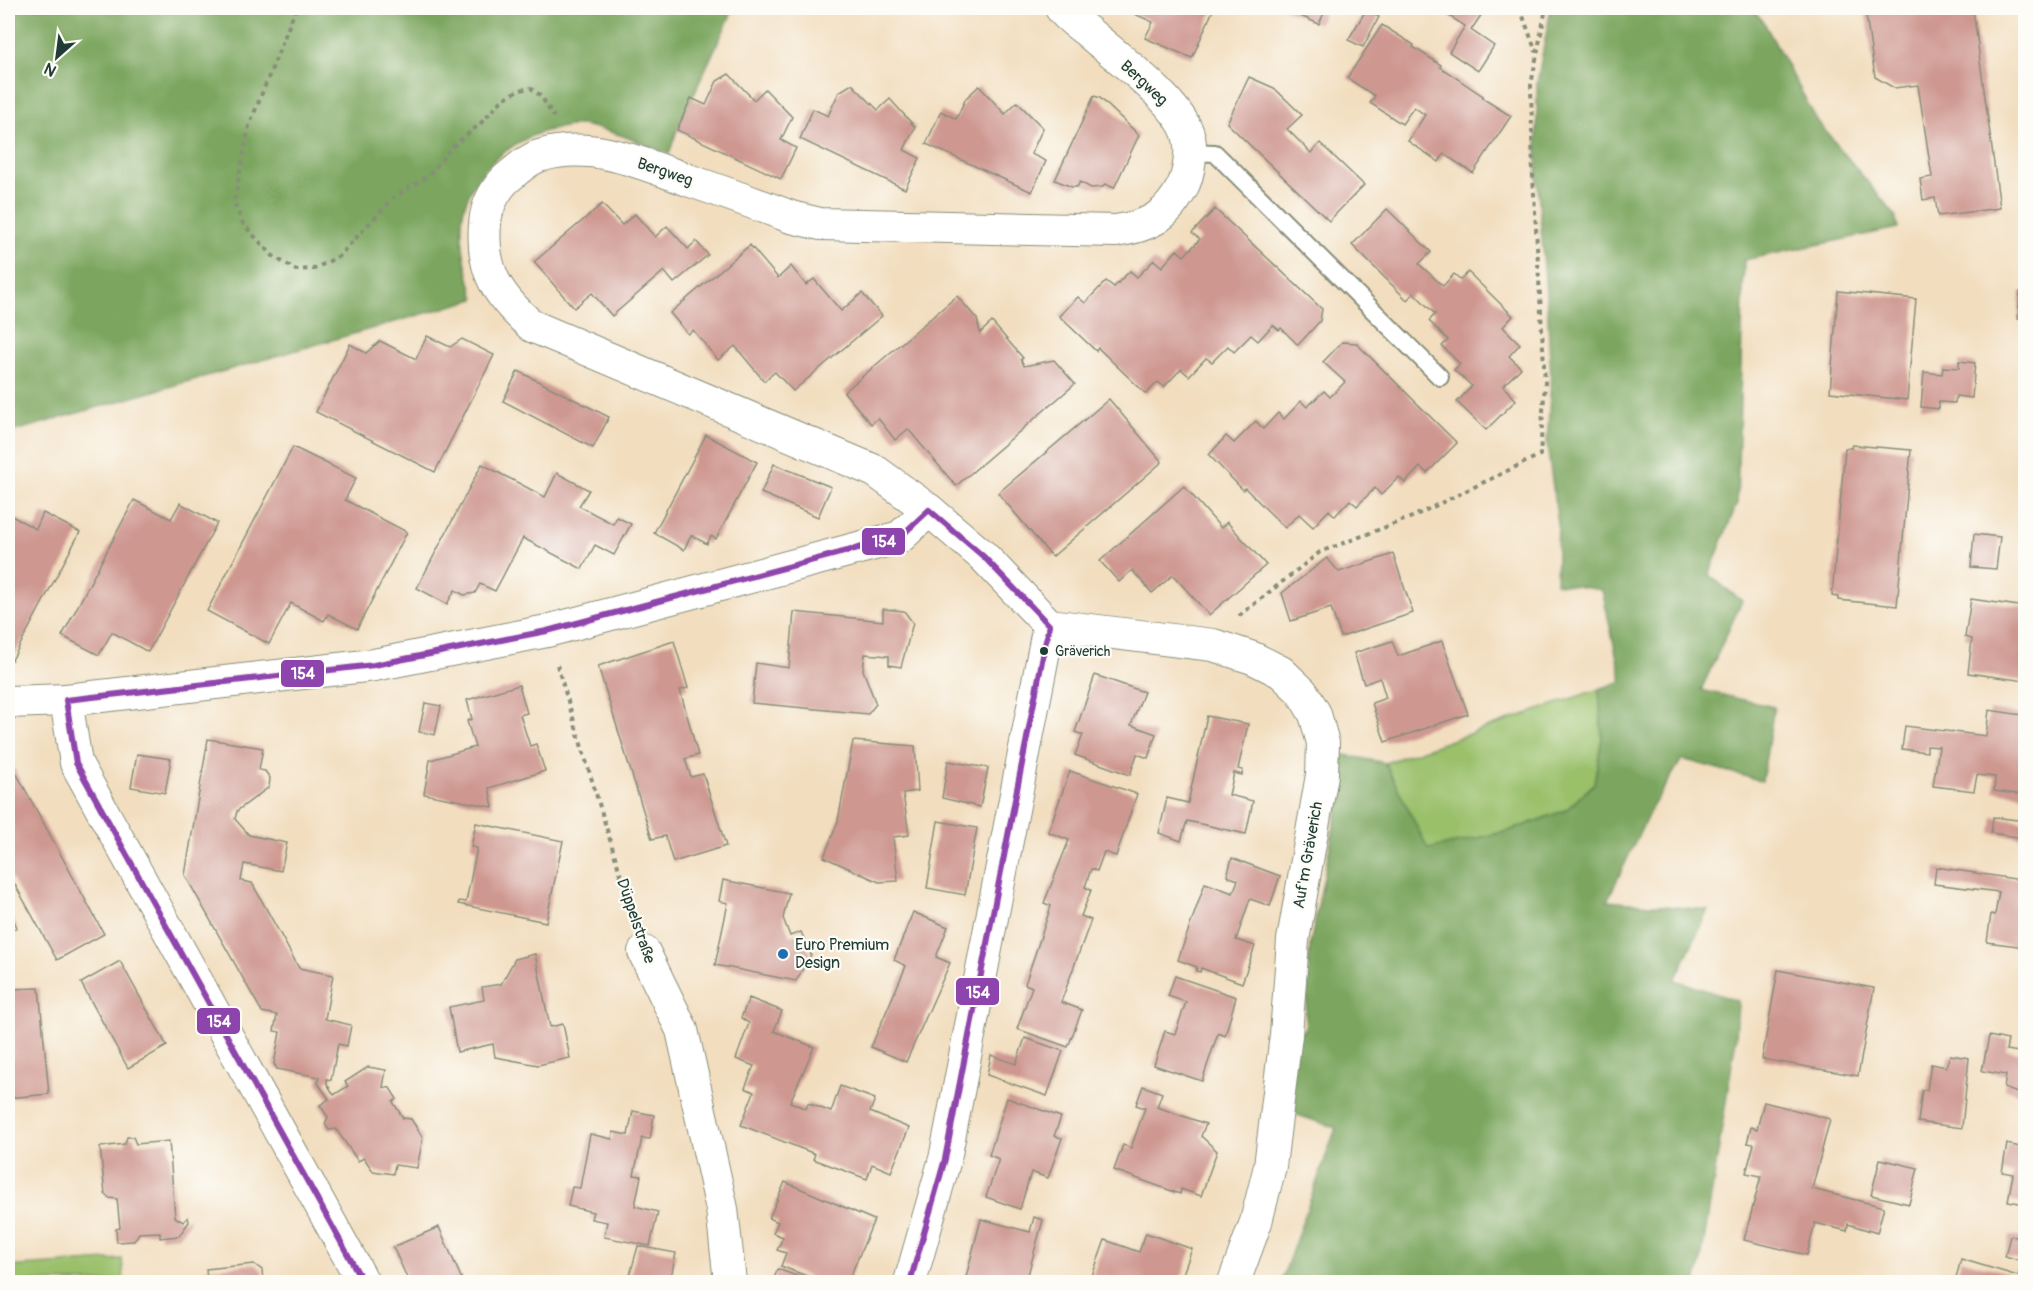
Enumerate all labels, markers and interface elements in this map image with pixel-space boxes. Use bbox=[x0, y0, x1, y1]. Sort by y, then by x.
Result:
north arrow bbox=[27, 27, 87, 87]
street label: Bergweg bbox=[1116, 56, 1172, 110]
text: N bbox=[41, 58, 60, 81]
street label: Bergweg bbox=[635, 153, 695, 191]
line badge: 154 bbox=[861, 527, 906, 556]
text: 154 bbox=[872, 532, 897, 552]
place label: Gräverich bbox=[1055, 643, 1110, 660]
marker: Gräverich bbox=[1038, 645, 1050, 657]
line badge: 154 bbox=[280, 659, 325, 688]
text: 154 bbox=[291, 664, 316, 684]
street label: Auf'm Gräverich bbox=[1289, 800, 1327, 910]
street label: Düppelstraße bbox=[612, 876, 660, 966]
place label: Euro Premium Design bbox=[795, 935, 889, 973]
marker: Euro Premium Design bbox=[776, 947, 790, 961]
line badge: 154 bbox=[955, 977, 1000, 1006]
text: 154 bbox=[966, 983, 991, 1003]
line badge: 154 bbox=[196, 1007, 241, 1035]
text: 154 bbox=[207, 1012, 232, 1032]

